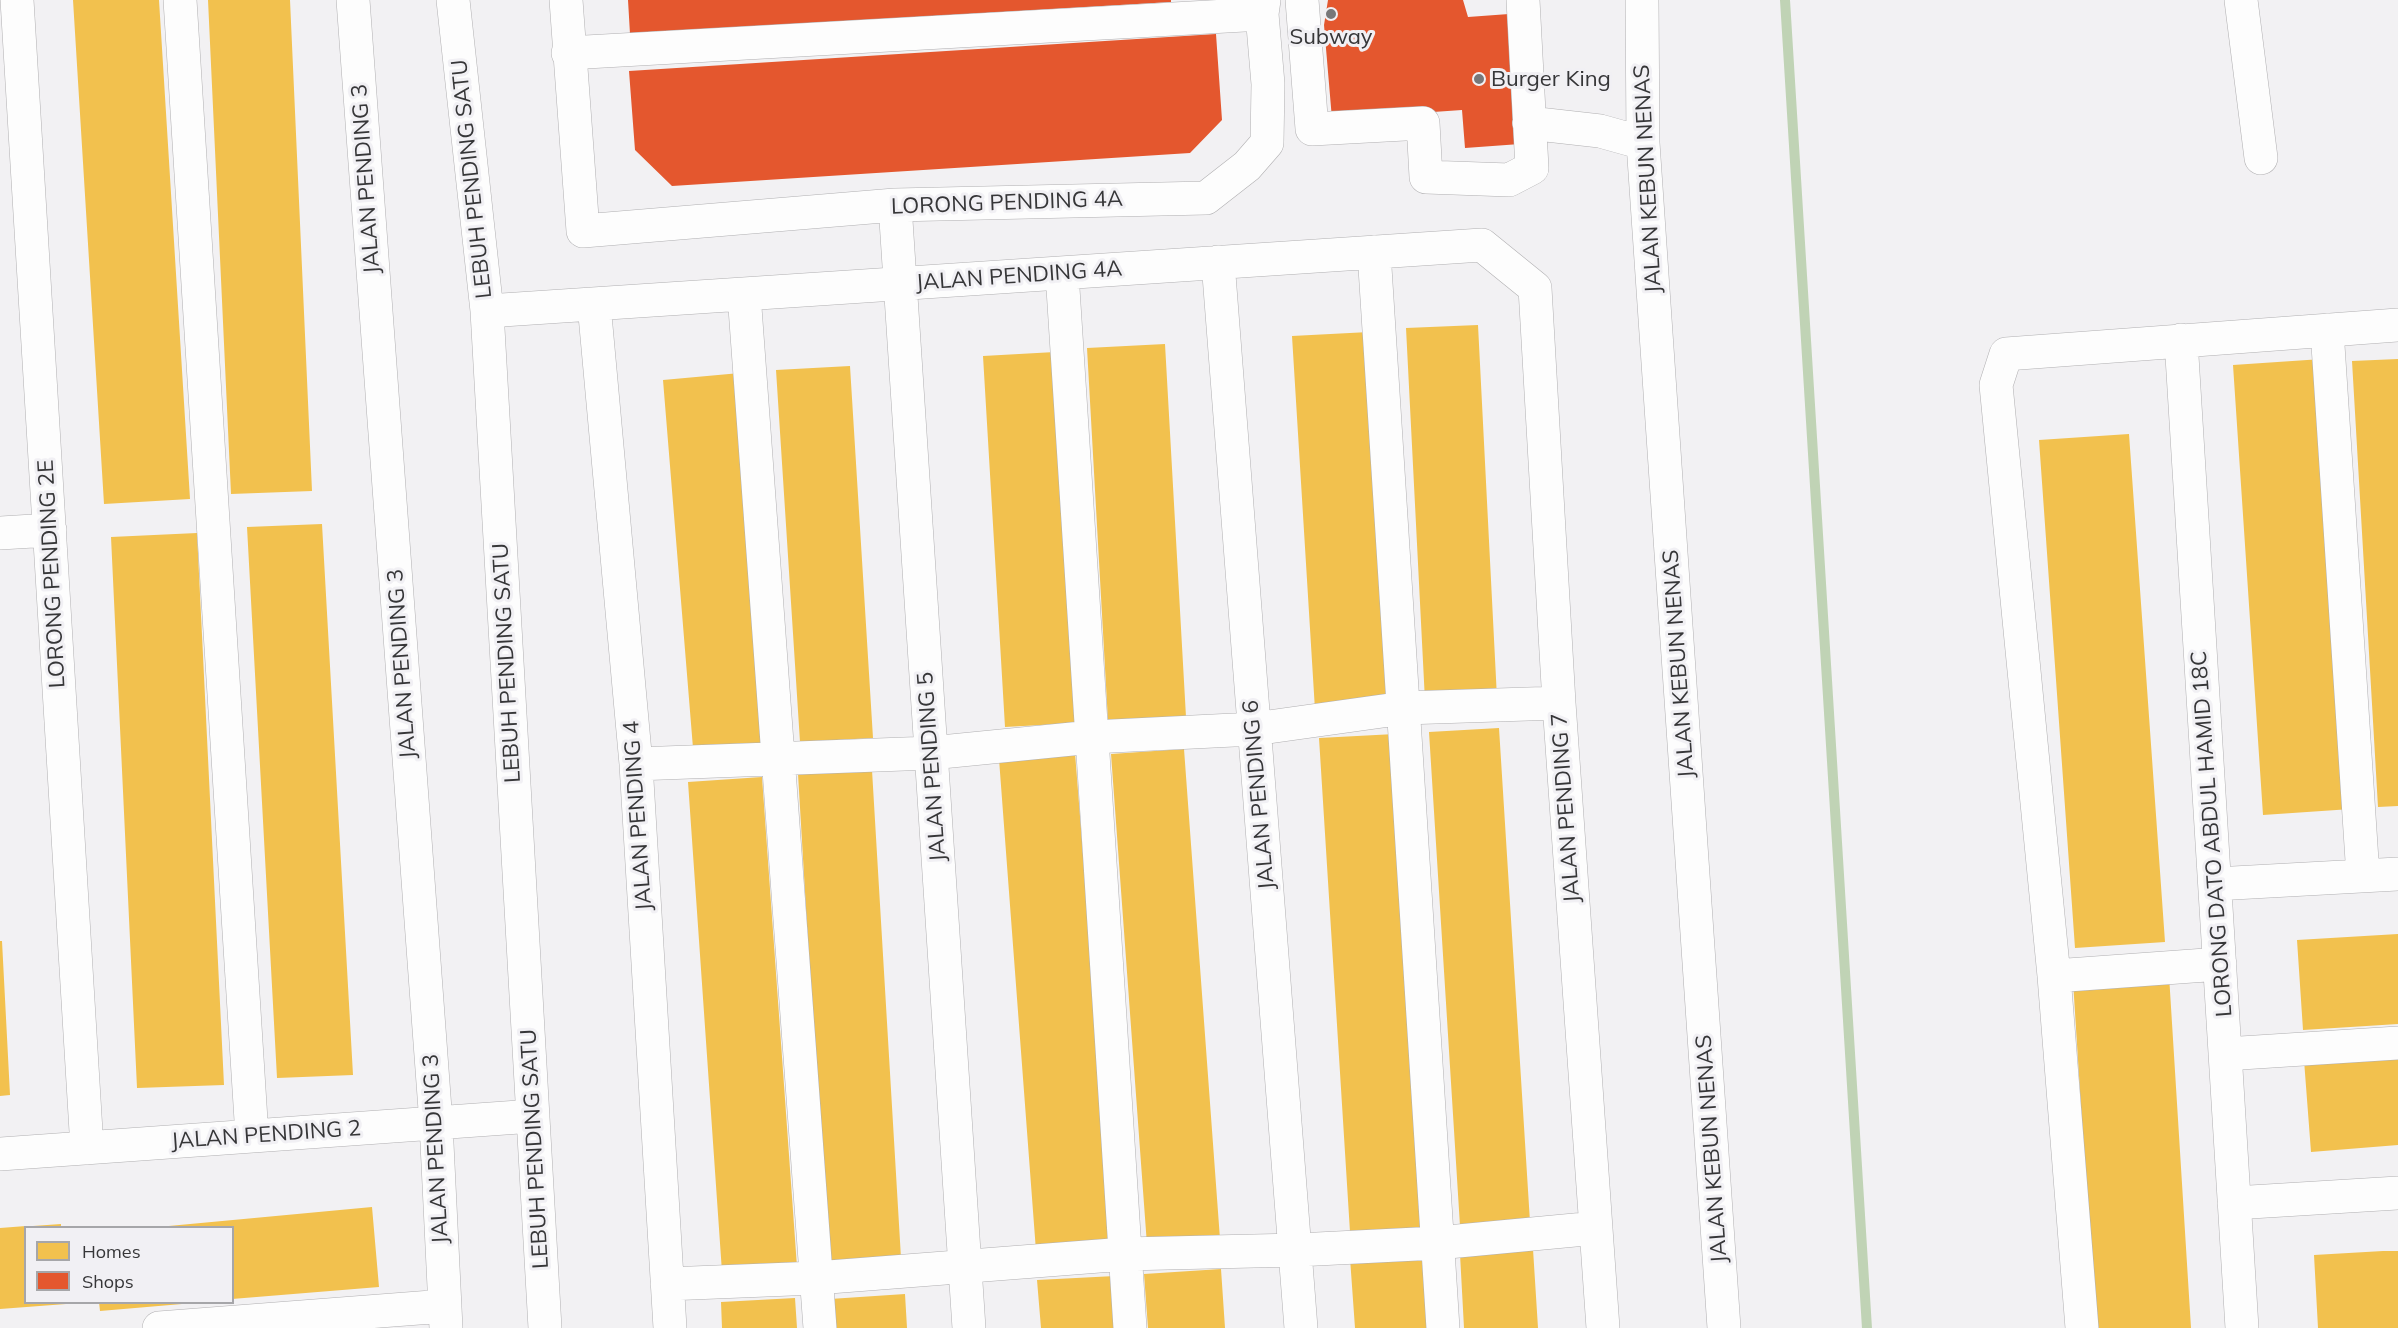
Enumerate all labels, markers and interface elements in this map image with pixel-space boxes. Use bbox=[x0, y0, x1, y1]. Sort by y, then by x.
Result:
marker: Subway bbox=[1324, 7, 1338, 21]
place label: Subway bbox=[1289, 24, 1373, 50]
street label: LEBUH PENDING SATU bbox=[446, 58, 498, 300]
street label: JALAN KEBUN NENAS bbox=[1629, 64, 1667, 294]
place label: Burger King bbox=[1491, 66, 1611, 92]
marker: Burger King bbox=[1472, 72, 1486, 86]
street label: JALAN PENDING 3 bbox=[346, 83, 386, 275]
street label: LORONG PENDING 4A bbox=[891, 186, 1123, 220]
street label: JALAN PENDING 4A bbox=[915, 256, 1123, 296]
street label: LORONG PENDING 2E bbox=[33, 459, 71, 689]
street label: LEBUH PENDING SATU bbox=[488, 542, 526, 784]
street label: JALAN KEBUN NENAS bbox=[1658, 549, 1700, 779]
street label: JALAN PENDING 3 bbox=[382, 568, 422, 760]
street label: LORONG DATO ABDUL HAMID 18C bbox=[2186, 650, 2238, 1018]
street label: JALAN PENDING 5 bbox=[912, 671, 952, 863]
street label: JALAN PENDING 6 bbox=[1238, 699, 1280, 891]
street label: JALAN PENDING 7 bbox=[1546, 712, 1586, 904]
street label: JALAN PENDING 4 bbox=[618, 720, 658, 912]
street label: LEBUH PENDING SATU bbox=[516, 1028, 554, 1270]
street label: JALAN KEBUN NENAS bbox=[1691, 1034, 1733, 1264]
street label: JALAN PENDING 3 bbox=[418, 1053, 454, 1245]
street label: JALAN PENDING 2 bbox=[170, 1115, 362, 1155]
legend bbox=[24, 1226, 234, 1304]
text: Homes bbox=[82, 1240, 141, 1263]
text: Shops bbox=[82, 1270, 134, 1293]

